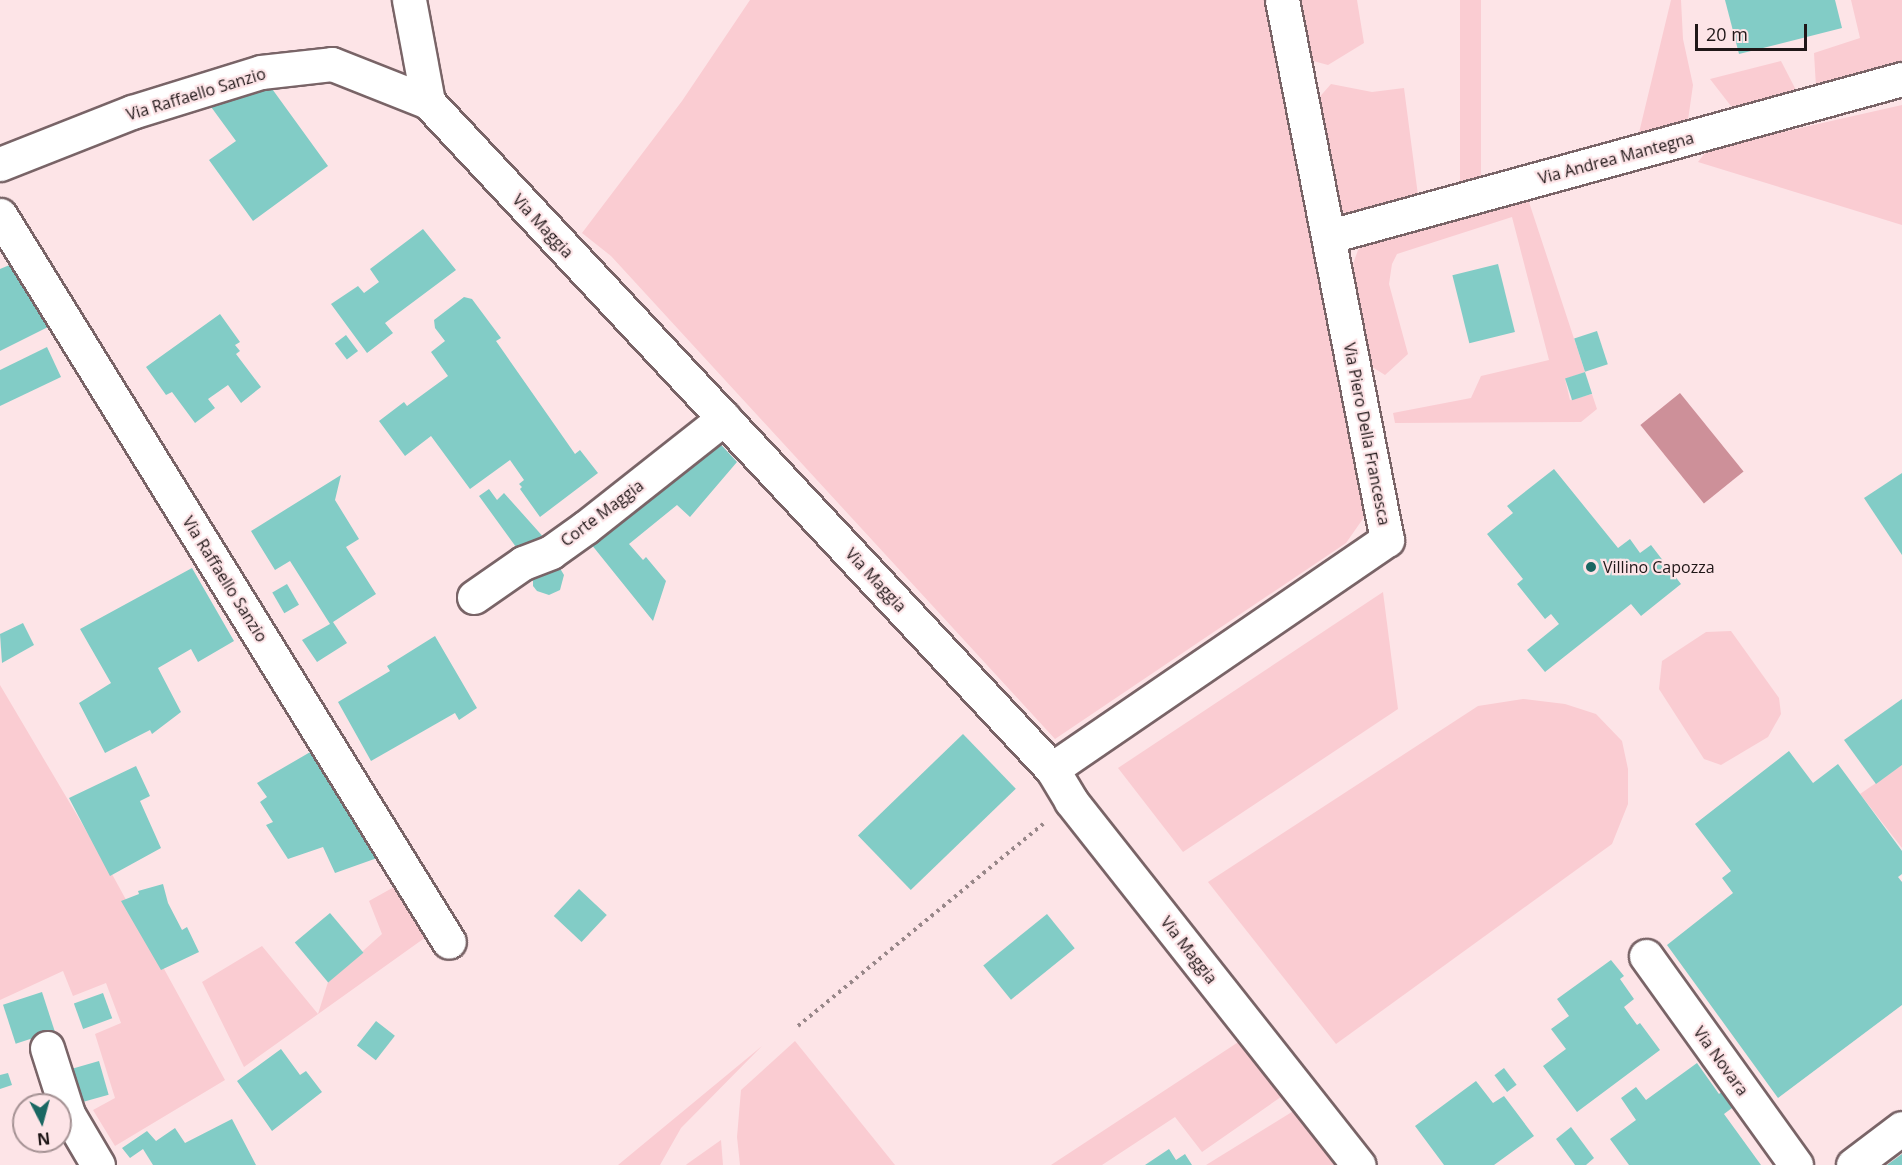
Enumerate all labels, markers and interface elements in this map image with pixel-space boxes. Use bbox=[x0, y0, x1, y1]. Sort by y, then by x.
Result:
scale bar bbox=[1698, 12, 1810, 50]
text: 20 m bbox=[1706, 22, 1748, 46]
street label: Via Raffaello Sanzio bbox=[124, 64, 268, 124]
street label: Via Andrea Mantegna bbox=[1536, 128, 1696, 188]
street label: Via Maggia bbox=[509, 190, 577, 262]
street label: Via Piero Della Francesca bbox=[1340, 341, 1394, 527]
street label: Corte Maggia bbox=[557, 476, 647, 550]
street label: Via Raffaello Sanzio bbox=[179, 513, 271, 645]
street label: Via Maggia bbox=[842, 544, 910, 616]
place label: Villino Capozza bbox=[1603, 557, 1715, 577]
marker: Villino Capozza bbox=[1584, 560, 1598, 574]
street label: Via Maggia bbox=[1157, 912, 1221, 988]
street label: Via Novara bbox=[1690, 1023, 1752, 1099]
north arrow bbox=[12, 1093, 72, 1153]
text: N bbox=[36, 1127, 51, 1151]

